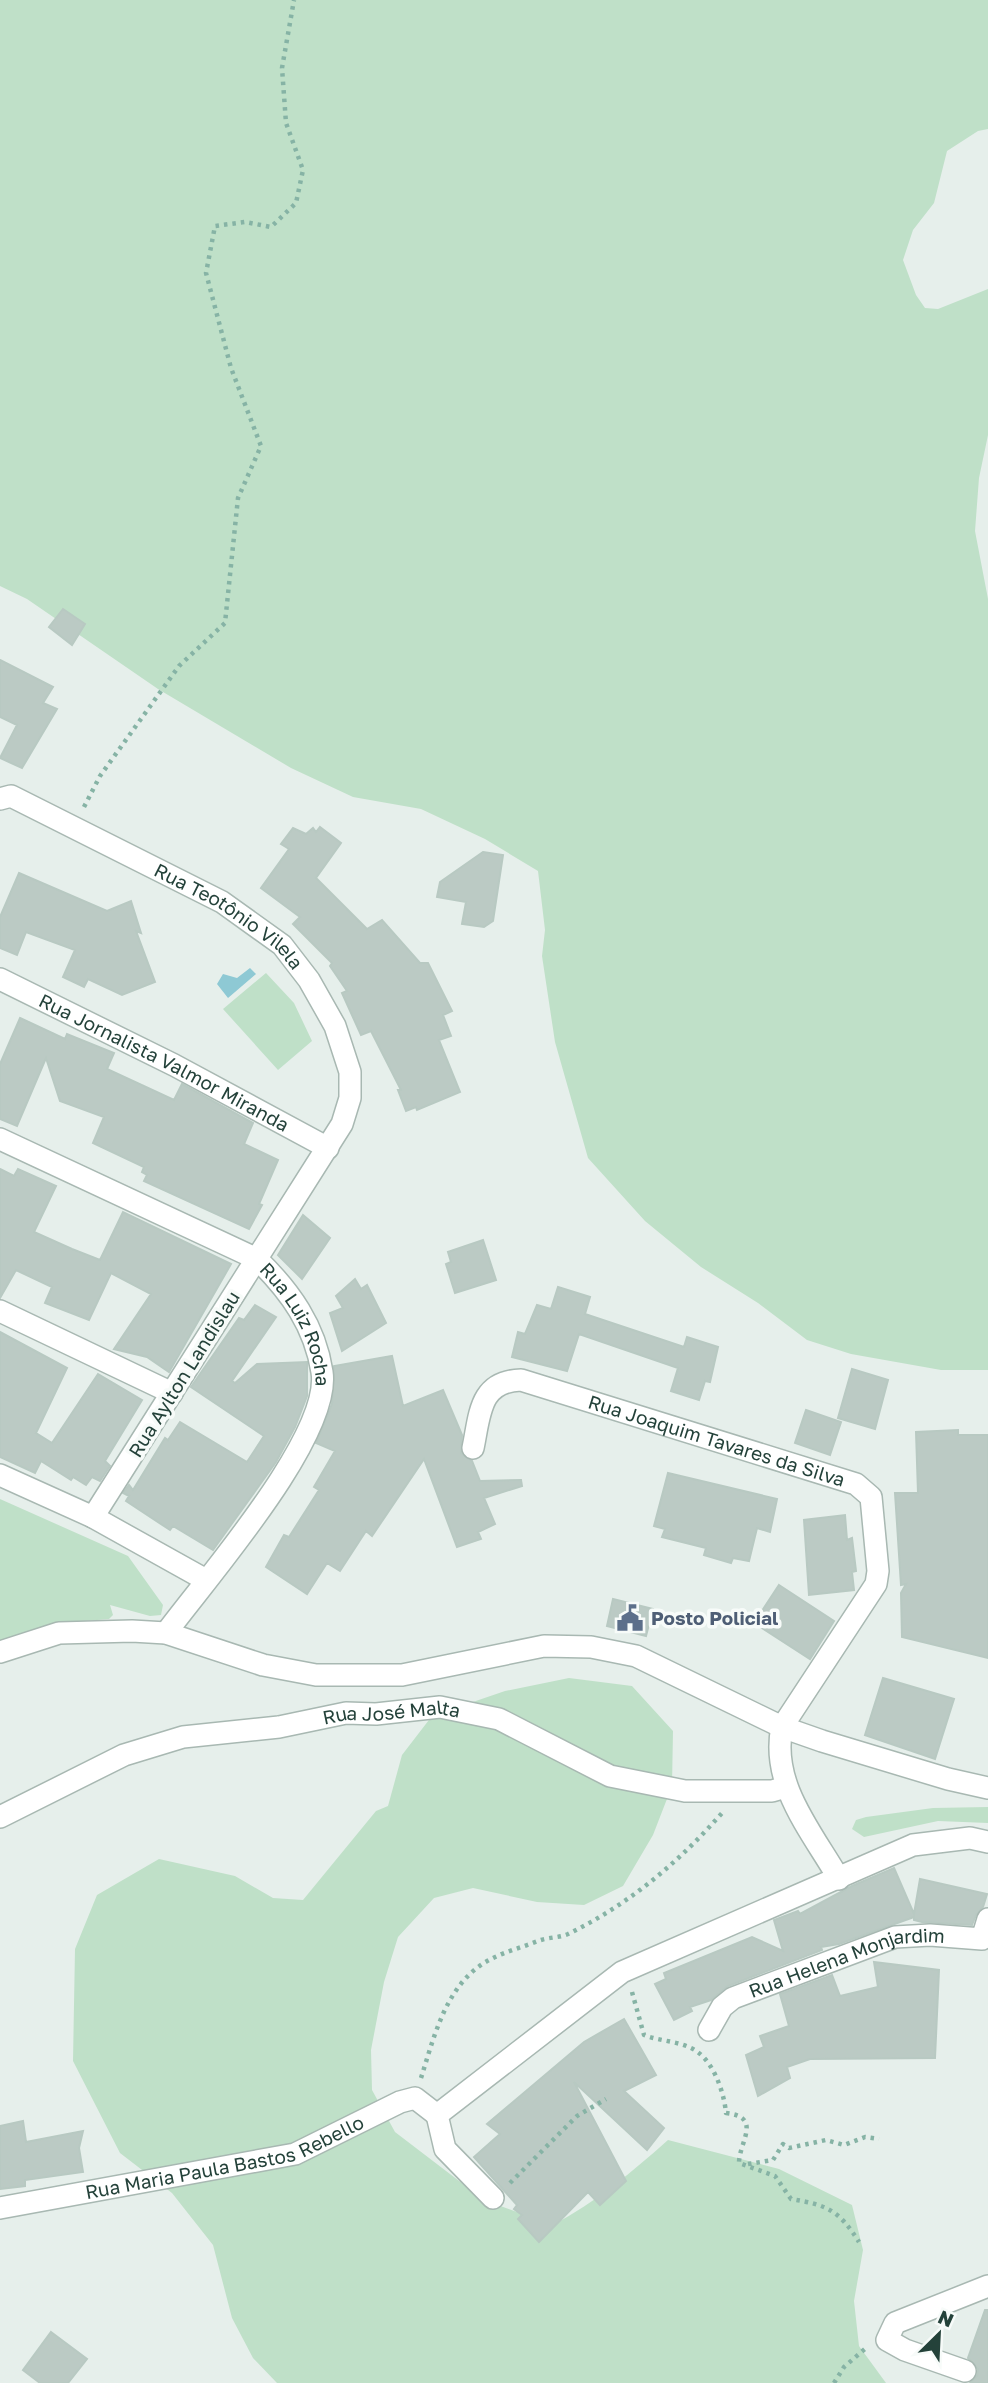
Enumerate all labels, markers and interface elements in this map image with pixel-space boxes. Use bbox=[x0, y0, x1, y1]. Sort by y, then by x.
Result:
street label: Rua Teotônio Vilela bbox=[151, 858, 308, 973]
street label: Rua Jornalista Valmor Miranda bbox=[35, 988, 293, 1136]
street label: Rua Luiz Rocha bbox=[256, 1257, 335, 1387]
street label: Rua Aylton Landislau bbox=[123, 1286, 244, 1461]
street label: Rua Joaquim Tavares da Silva bbox=[586, 1390, 848, 1491]
public building icon: Posto Policial bbox=[615, 1603, 645, 1633]
place label: Posto Policial bbox=[651, 1606, 778, 1629]
street label: Rua José Malta bbox=[320, 1695, 463, 1729]
street label: Rua Helena Monjardim bbox=[745, 1923, 946, 2002]
street label: Rua Maria Paula Bastos Rebello bbox=[83, 2110, 367, 2203]
north arrow bbox=[904, 2299, 974, 2369]
text: N bbox=[935, 2305, 957, 2331]

